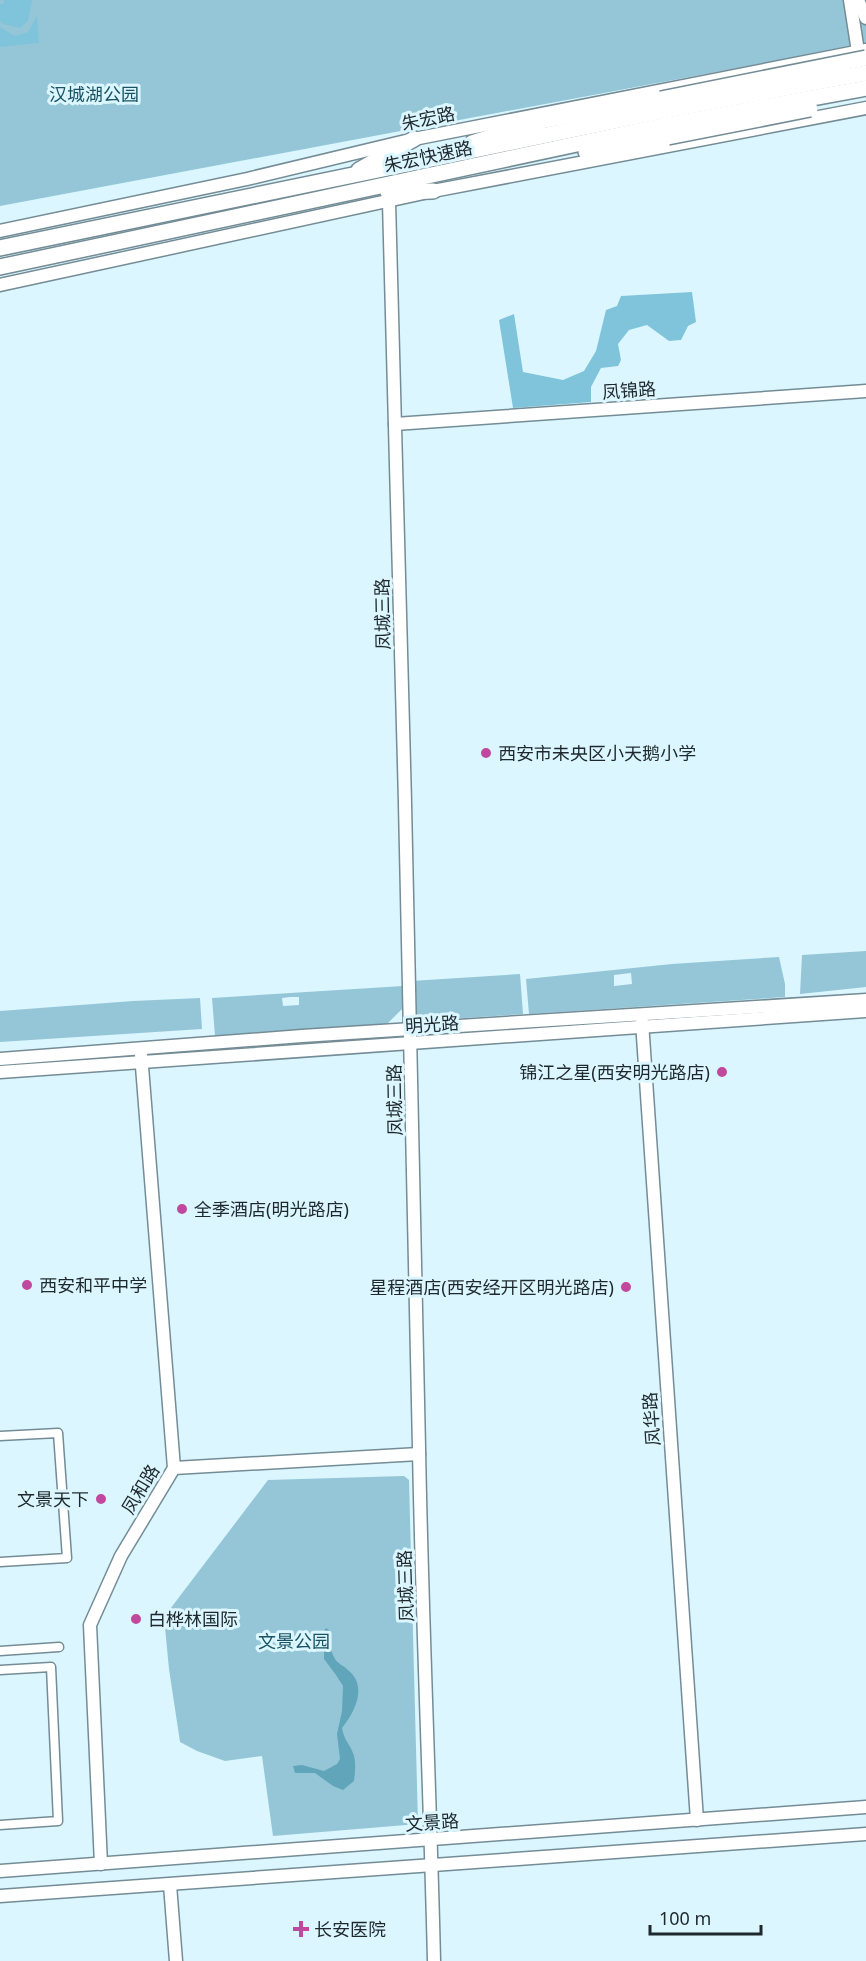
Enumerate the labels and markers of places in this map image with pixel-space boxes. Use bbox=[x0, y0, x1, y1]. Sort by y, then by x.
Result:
place label: 西安市未央区小天鹅小学 bbox=[498, 741, 696, 765]
marker: 西安市未央区小天鹅小学 bbox=[479, 746, 493, 760]
place label: 锦江之星(西安明光路店) bbox=[519, 1060, 710, 1084]
marker: 锦江之星(西安明光路店) bbox=[715, 1065, 729, 1079]
place label: 全季酒店(明光路店) bbox=[194, 1197, 349, 1221]
marker: 全季酒店(明光路店) bbox=[175, 1202, 189, 1216]
place label: 西安和平中学 bbox=[39, 1273, 147, 1297]
place label: 星程酒店(西安经开区明光路店) bbox=[369, 1275, 614, 1299]
marker: 西安和平中学 bbox=[20, 1278, 34, 1292]
marker: 星程酒店(西安经开区明光路店) bbox=[619, 1280, 633, 1294]
place label: 文景天下 bbox=[17, 1487, 89, 1511]
marker: 文景天下 bbox=[94, 1492, 108, 1506]
place label: 白桦林国际 bbox=[148, 1607, 238, 1631]
marker: 白桦林国际 bbox=[129, 1612, 143, 1626]
place label: 长安医院 bbox=[314, 1917, 386, 1941]
marker: 长安医院 bbox=[292, 1920, 310, 1938]

